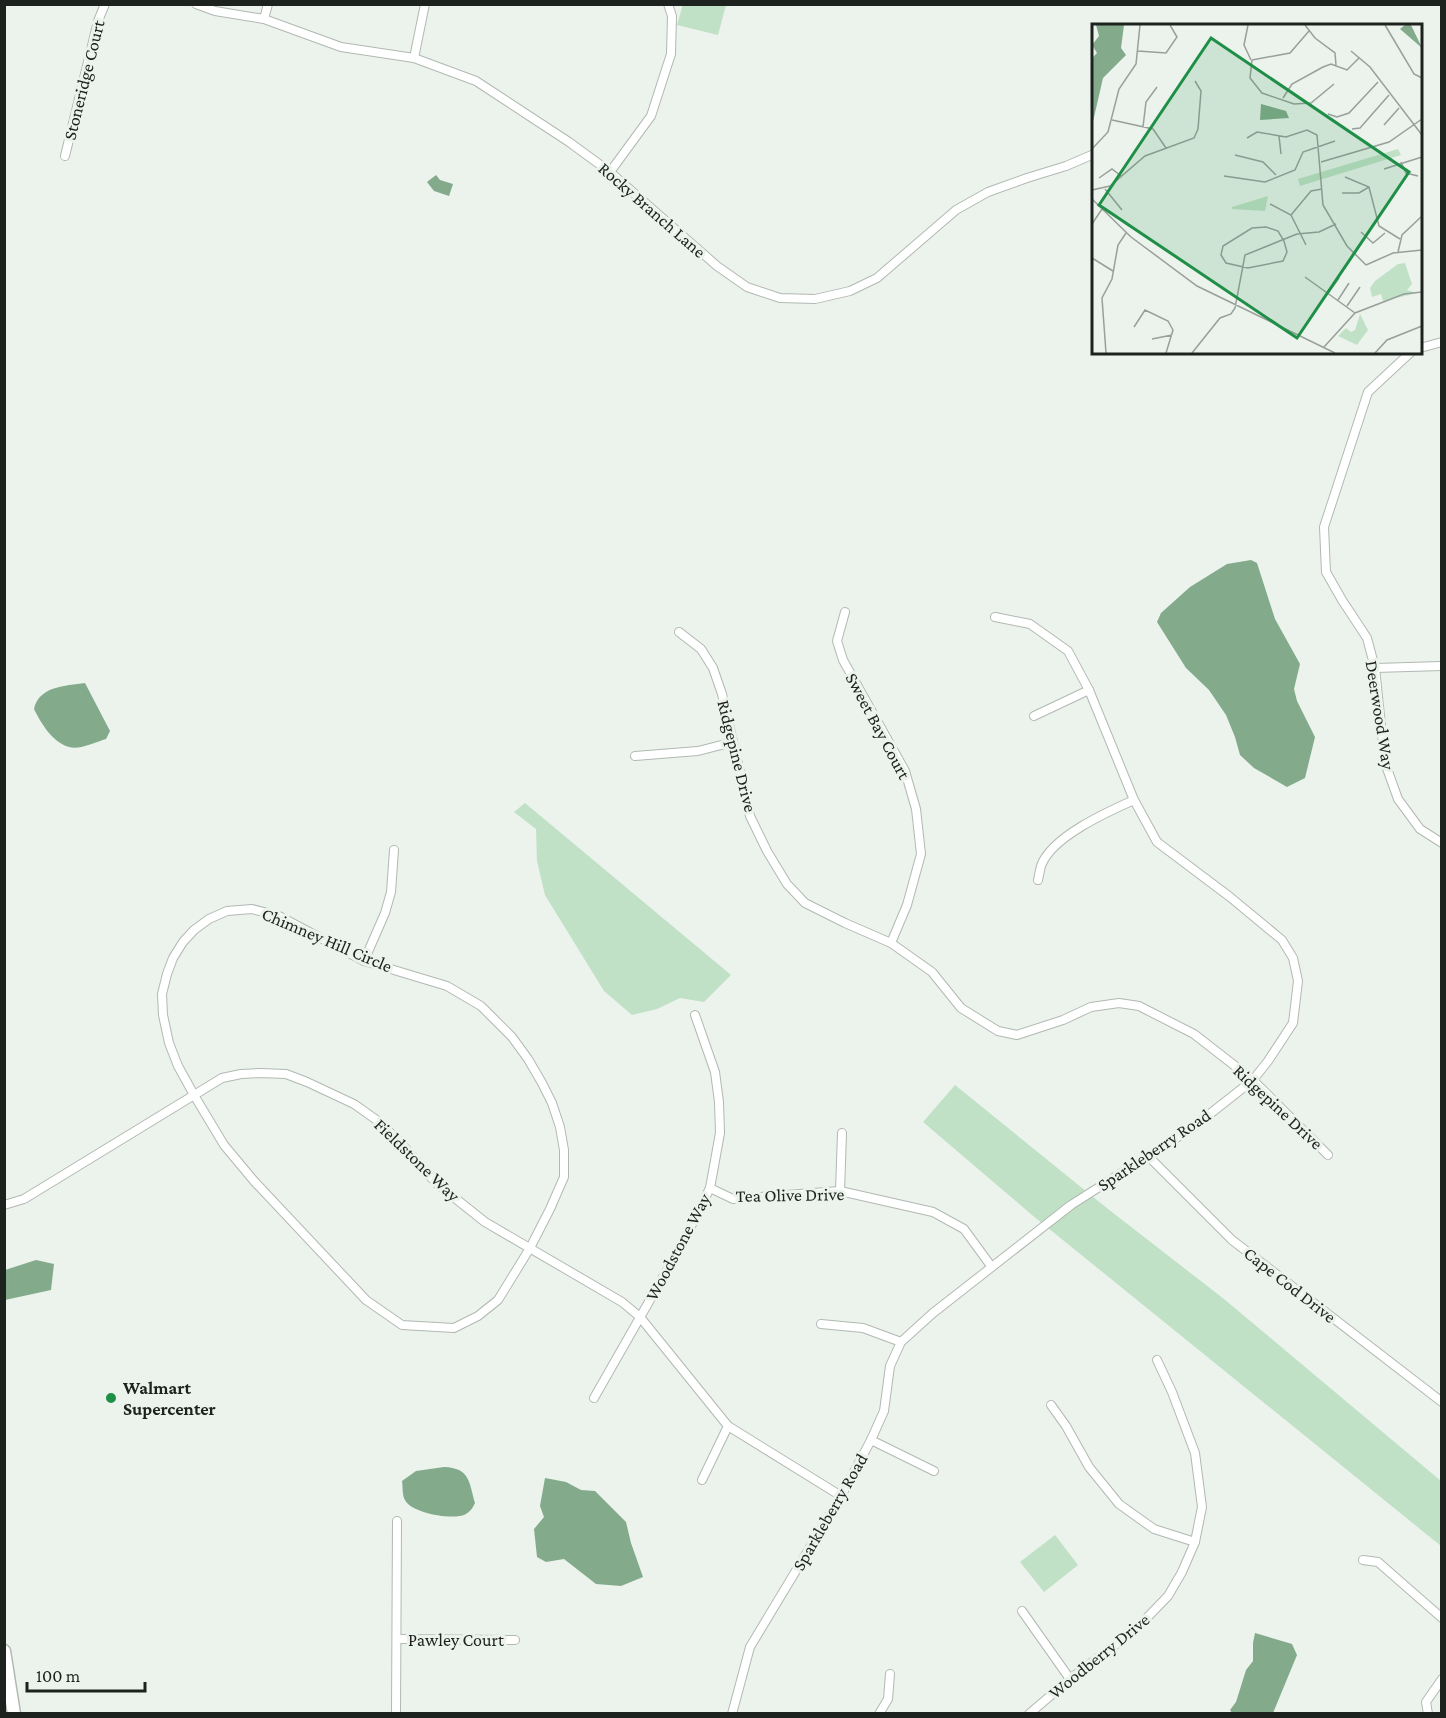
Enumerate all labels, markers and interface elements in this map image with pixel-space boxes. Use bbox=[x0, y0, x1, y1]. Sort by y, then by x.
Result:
street label: Stoneridge Court bbox=[59, 17, 109, 142]
inset map bbox=[1092, 24, 1422, 354]
street label: Rocky Branch Lane bbox=[594, 158, 710, 262]
street label: Deerwood Way bbox=[1361, 659, 1399, 772]
street label: Sweet Bay Court bbox=[842, 669, 915, 784]
street label: Ridgepine Drive bbox=[713, 698, 761, 814]
street label: Chimney Hill Circle bbox=[259, 904, 395, 976]
street label: Ridgepine Drive bbox=[1229, 1060, 1327, 1154]
street label: Sparkleberry Road bbox=[1094, 1105, 1215, 1195]
street label: Fieldstone Way bbox=[370, 1114, 464, 1206]
street label: Tea Olive Drive bbox=[735, 1184, 845, 1206]
street label: Woodstone Way bbox=[641, 1190, 715, 1304]
street label: Cape Cod Drive bbox=[1240, 1243, 1340, 1327]
place label: Walmart Supercenter bbox=[122, 1378, 216, 1419]
marker: Walmart Supercenter bbox=[104, 1391, 118, 1405]
street label: Sparkleberry Road bbox=[788, 1449, 872, 1574]
street label: Woodberry Drive bbox=[1045, 1609, 1154, 1703]
street label: Pawley Court bbox=[408, 1630, 505, 1650]
scale bar bbox=[27, 1655, 146, 1693]
text: 100 m bbox=[36, 1666, 81, 1686]

